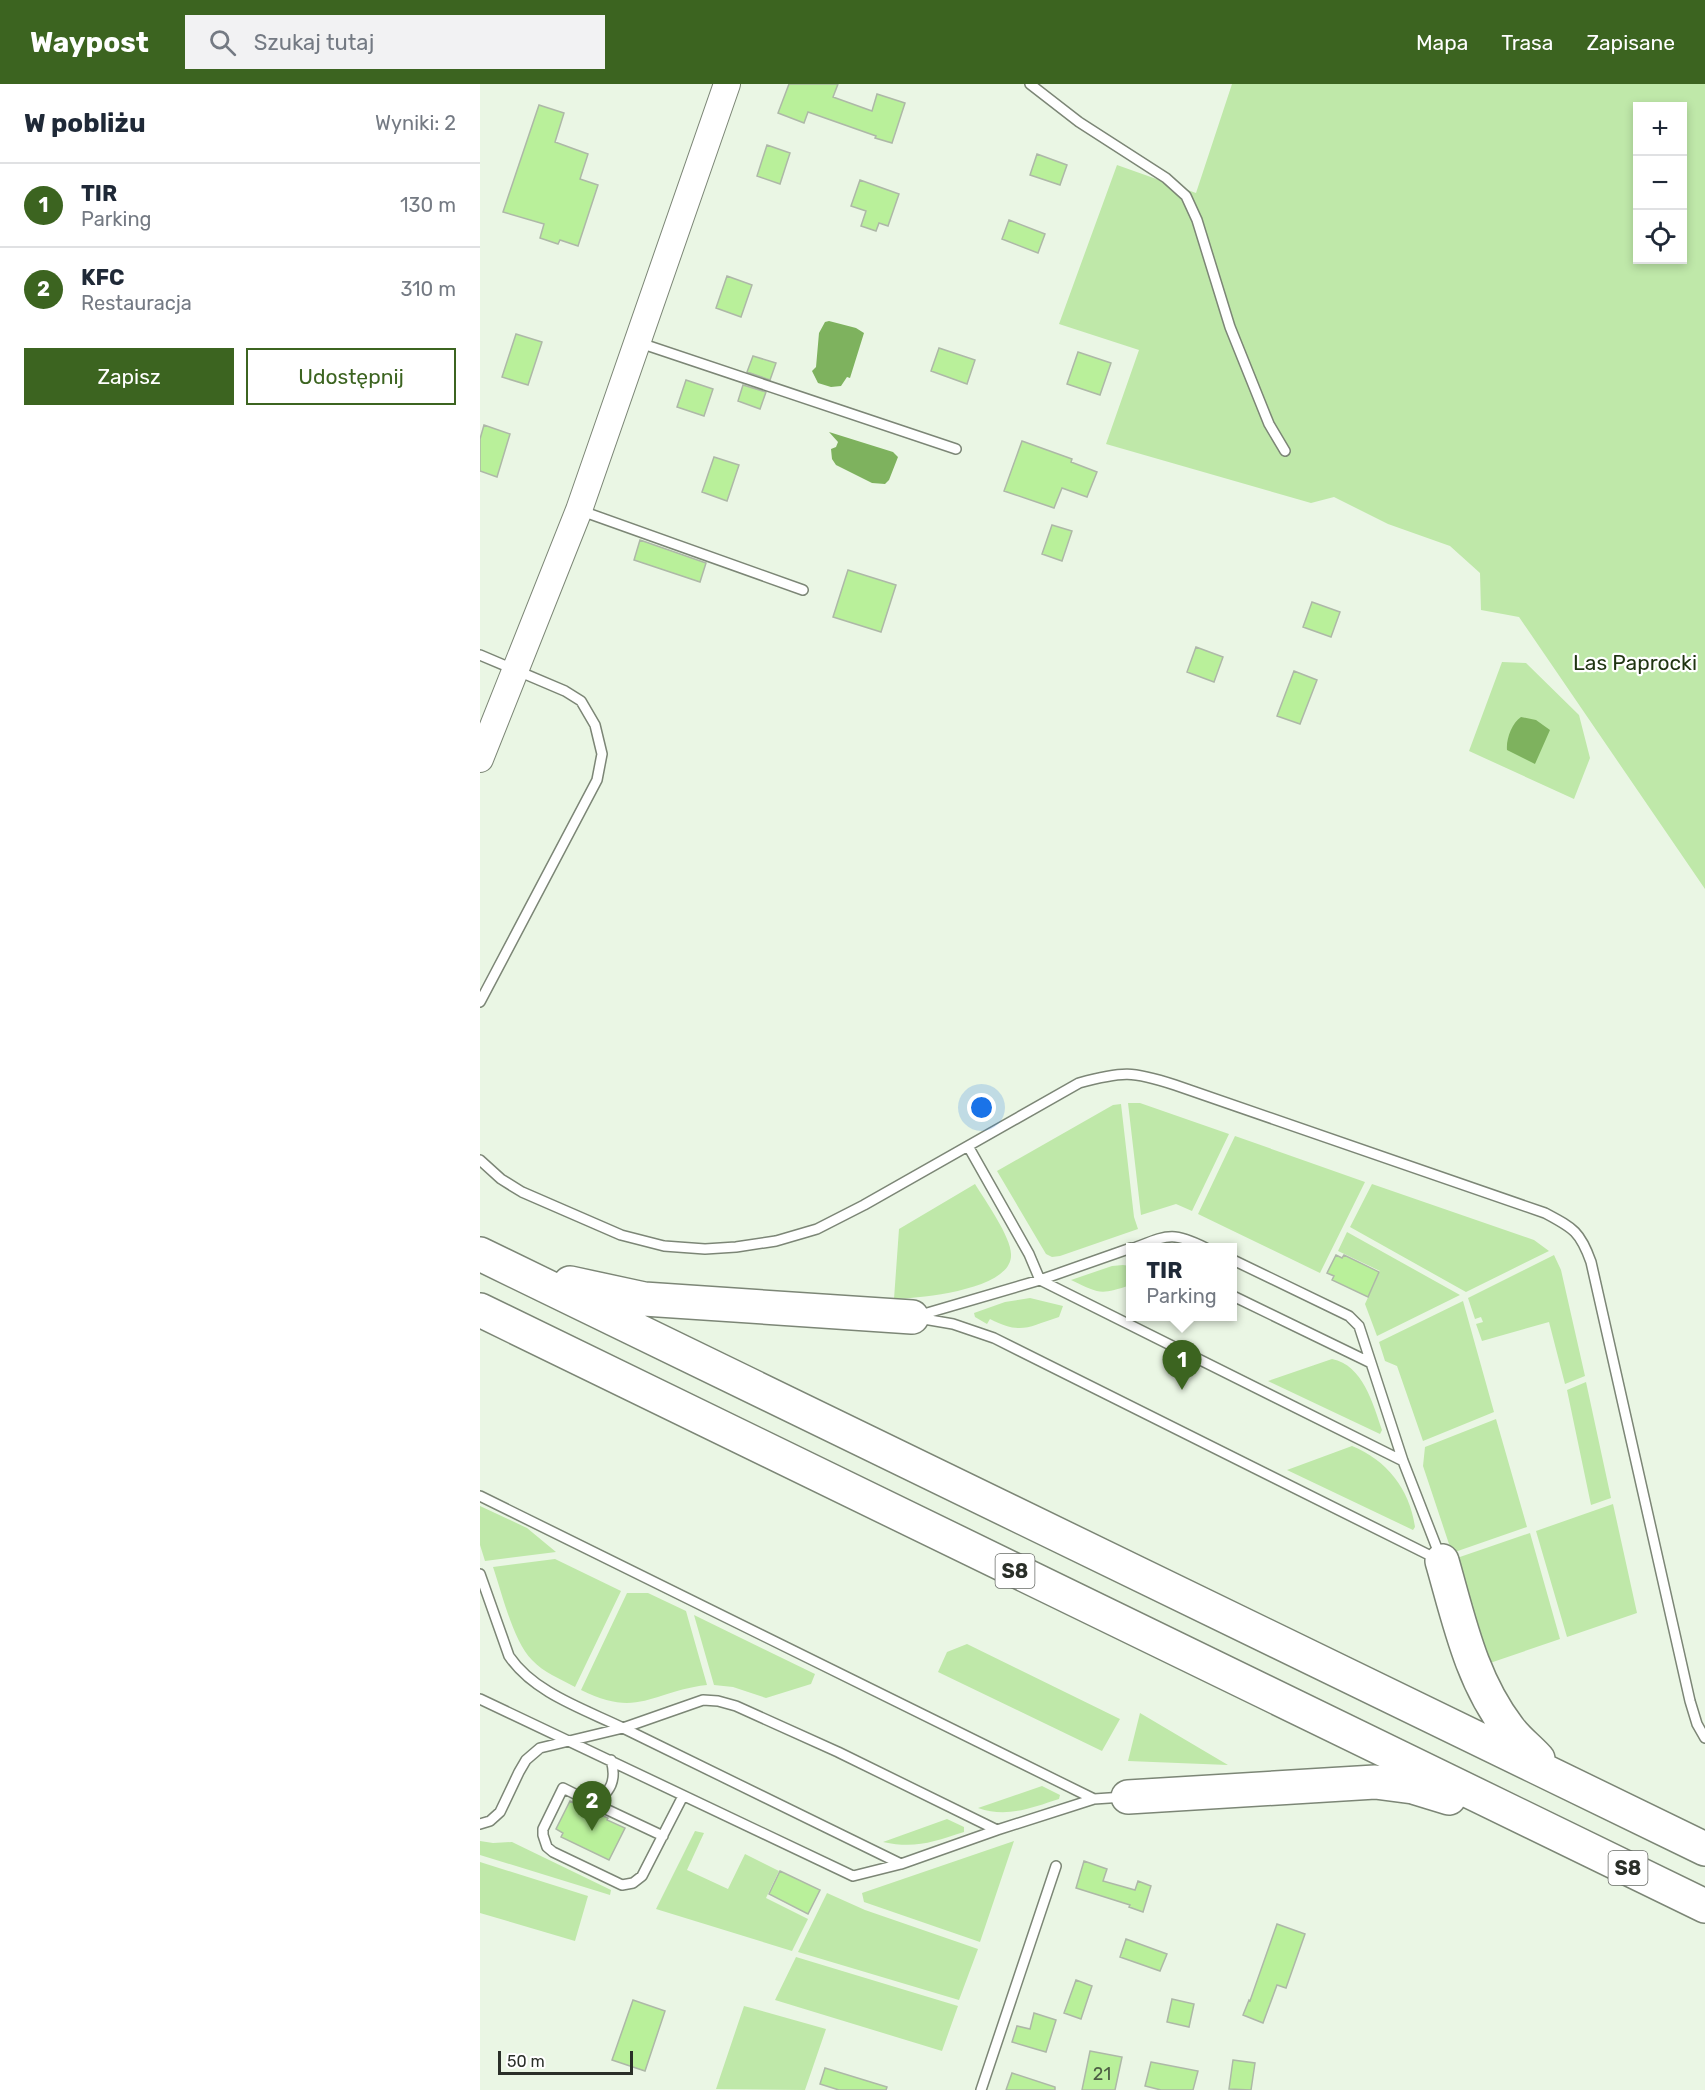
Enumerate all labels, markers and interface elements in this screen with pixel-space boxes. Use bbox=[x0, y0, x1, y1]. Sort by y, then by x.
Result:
search box bbox=[185, 15, 605, 69]
text: Waypost bbox=[30, 26, 149, 59]
icon: search bbox=[206, 26, 239, 59]
text: Szukaj tutaj bbox=[254, 29, 374, 56]
text: Mapa bbox=[1416, 30, 1468, 55]
text: Trasa bbox=[1501, 30, 1553, 55]
text: Zapisane bbox=[1586, 30, 1675, 55]
map controls bbox=[1633, 102, 1687, 264]
button: + bbox=[1633, 102, 1687, 156]
text: W pobliżu bbox=[24, 108, 146, 139]
text: Wyniki: 2 bbox=[375, 111, 456, 135]
button: − bbox=[1633, 156, 1687, 210]
text: TIR bbox=[81, 180, 117, 207]
text: 1 bbox=[39, 193, 48, 217]
text: 130 m bbox=[400, 193, 456, 217]
text: Parking bbox=[81, 207, 152, 231]
button: locate bbox=[1633, 210, 1687, 264]
text: KFC bbox=[81, 264, 125, 291]
text: 2 bbox=[37, 277, 50, 301]
text: 310 m bbox=[400, 277, 456, 301]
text: Restauracja bbox=[81, 291, 192, 315]
button: Zapisz bbox=[24, 348, 234, 405]
button: Udostępnij bbox=[246, 348, 456, 405]
park label: Las Paprocki bbox=[1573, 650, 1697, 675]
your location bbox=[967, 1093, 996, 1122]
popup bbox=[1126, 1243, 1237, 1321]
text: TIR bbox=[1146, 1257, 1182, 1284]
text: Parking bbox=[1146, 1284, 1217, 1308]
pin: 1 bbox=[1162, 1340, 1202, 1390]
road number: S8 bbox=[996, 1554, 1034, 1588]
pin: 2 bbox=[572, 1782, 612, 1831]
road number: S8 bbox=[1608, 1851, 1648, 1885]
scale bar bbox=[498, 2048, 633, 2076]
text: 50 m bbox=[507, 2052, 545, 2071]
house number: 21 bbox=[1093, 2063, 1111, 2085]

